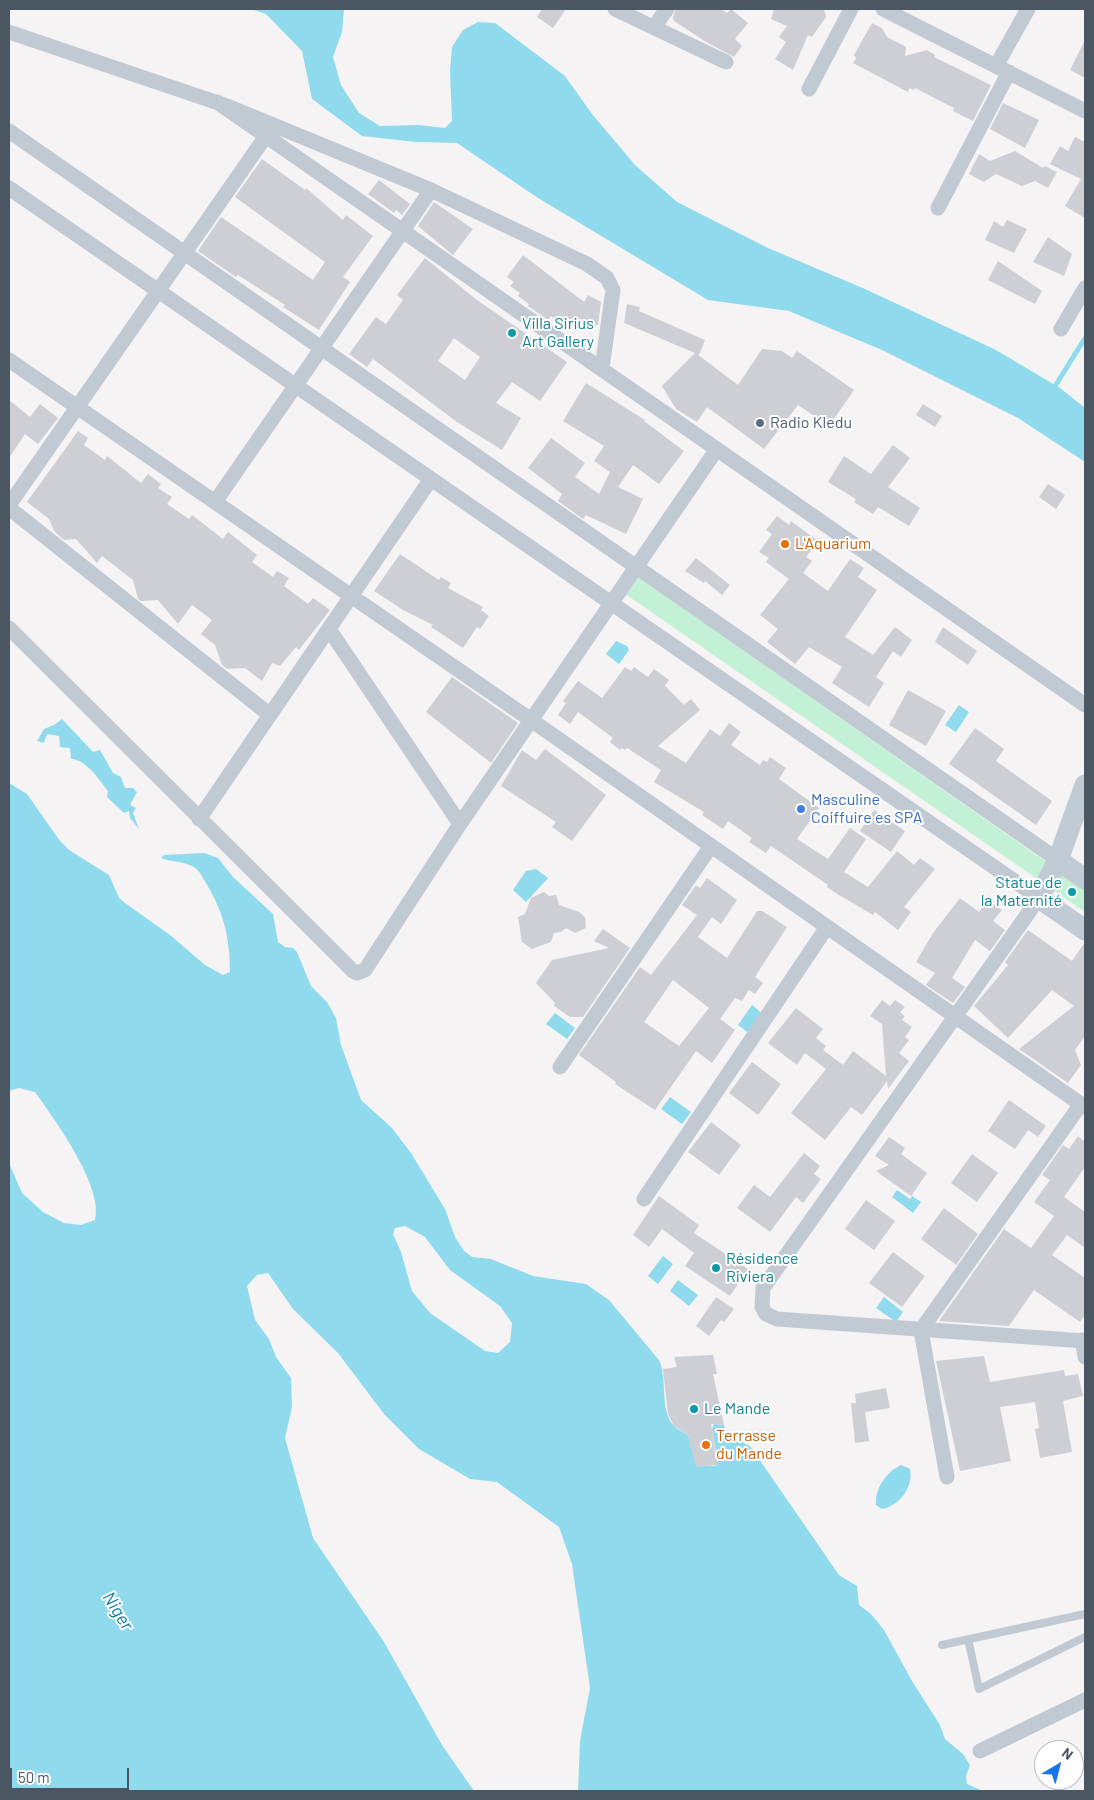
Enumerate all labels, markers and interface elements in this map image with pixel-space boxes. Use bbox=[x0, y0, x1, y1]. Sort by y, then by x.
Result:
place label: Villa Sirius Art Gallery bbox=[522, 314, 594, 352]
marker: Villa Sirius Art Gallery bbox=[506, 327, 518, 339]
place label: Radio Kledu bbox=[770, 413, 852, 433]
marker: Radio Kledu bbox=[754, 417, 766, 429]
place label: L'Aquarium bbox=[795, 534, 871, 554]
marker: L'Aquarium bbox=[779, 538, 791, 550]
place label: Masculine Coiffuire es SPA bbox=[811, 790, 922, 828]
marker: Masculine Coiffuire es SPA bbox=[795, 803, 807, 815]
place label: Statue de la Maternité bbox=[981, 873, 1062, 911]
marker: Statue de la Maternité bbox=[1066, 886, 1078, 898]
place label: Résidence Riviera bbox=[726, 1249, 798, 1287]
marker: Résidence Riviera bbox=[710, 1262, 722, 1274]
place label: Le Mande bbox=[704, 1399, 770, 1419]
marker: Le Mande bbox=[688, 1403, 700, 1415]
place label: Terrasse du Mande bbox=[716, 1426, 782, 1464]
marker: Terrasse du Mande bbox=[700, 1439, 712, 1451]
water label: Niger bbox=[98, 1588, 138, 1634]
north arrow bbox=[1034, 1740, 1084, 1790]
text: N bbox=[1059, 1744, 1077, 1763]
scale bar bbox=[12, 1758, 131, 1790]
text: 50 m bbox=[18, 1768, 50, 1786]

